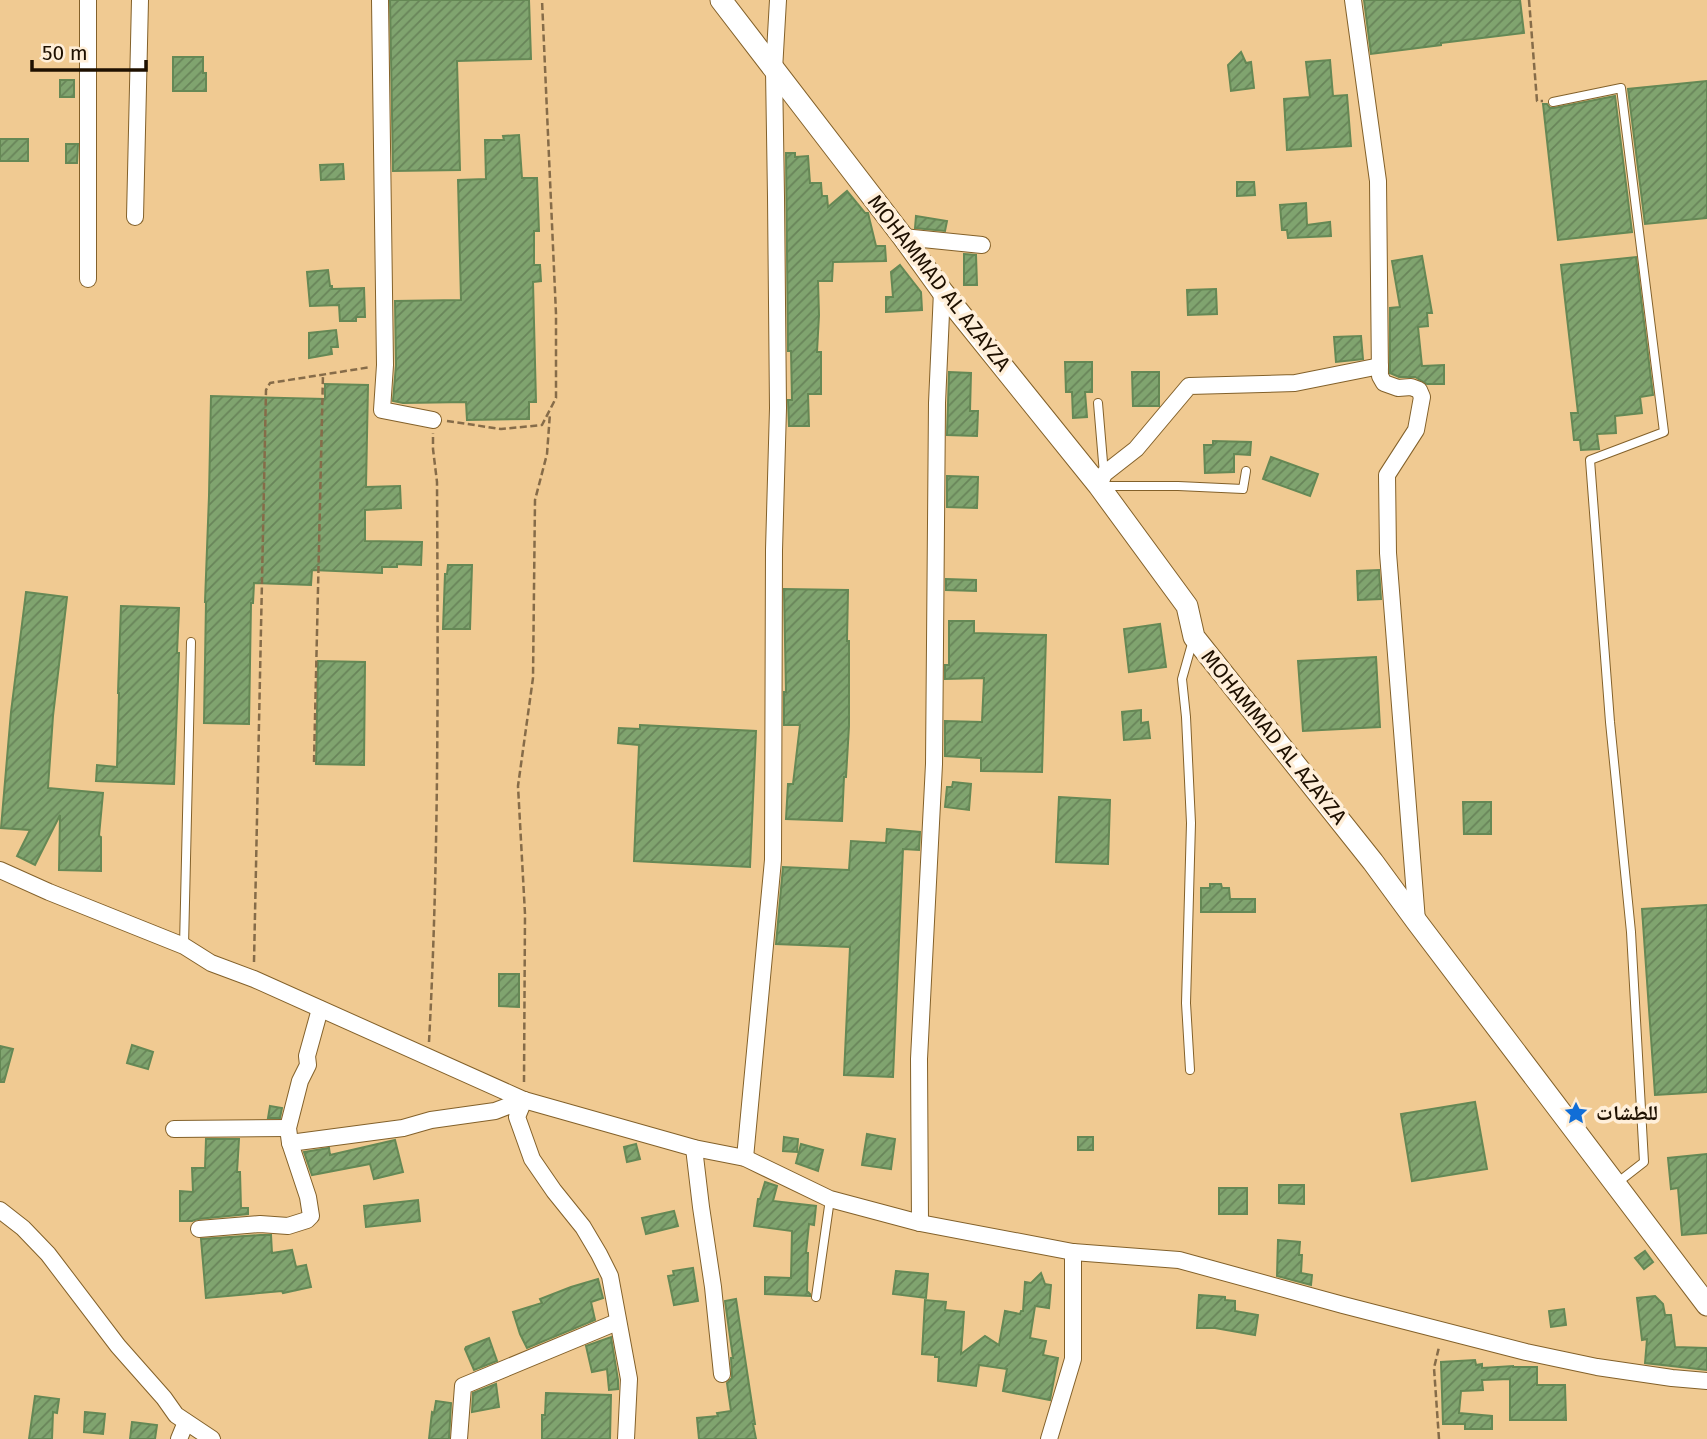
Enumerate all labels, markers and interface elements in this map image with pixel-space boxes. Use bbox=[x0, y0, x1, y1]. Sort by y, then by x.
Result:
scale bar bbox=[32, 28, 145, 72]
text: 50 m bbox=[42, 40, 88, 66]
street label: MOHAMMAD AL AZAYZA bbox=[862, 189, 1016, 377]
street label: MOHAMMAD AL AZAYZA bbox=[1196, 644, 1352, 830]
place icon: للطشات bbox=[1562, 1099, 1590, 1127]
place label: للطشات bbox=[1596, 1100, 1658, 1126]

